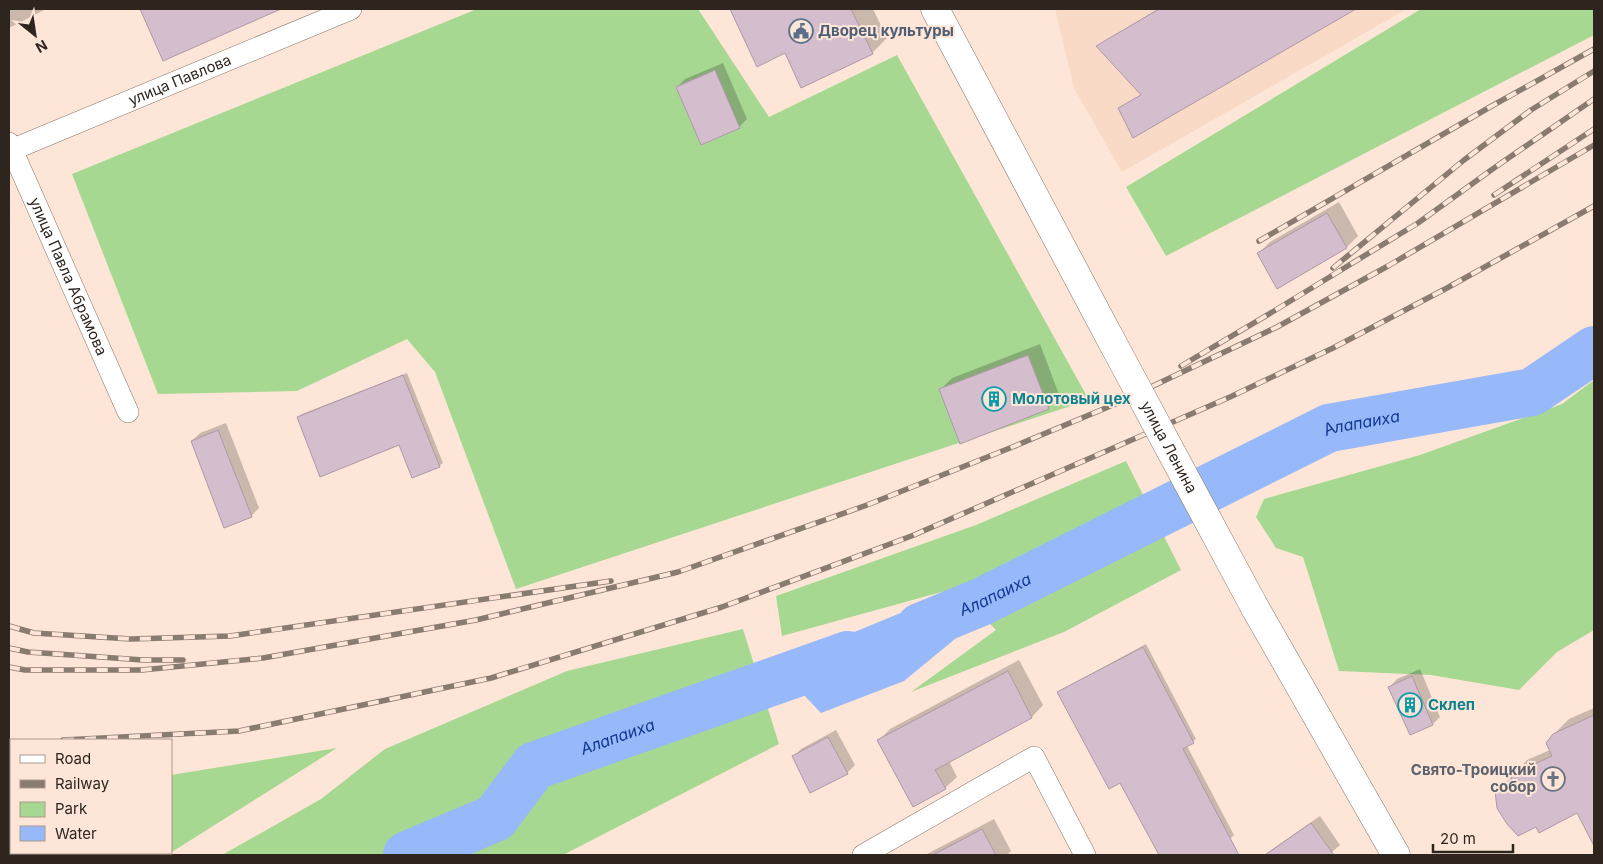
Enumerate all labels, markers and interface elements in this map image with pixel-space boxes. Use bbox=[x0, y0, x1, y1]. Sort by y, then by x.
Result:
north arrow bbox=[10, 10, 60, 60]
public building icon: Дворец культуры bbox=[788, 18, 814, 44]
place label: Дворец культуры bbox=[818, 21, 954, 40]
text: N bbox=[33, 37, 51, 57]
street label: улица Павлова bbox=[125, 50, 234, 109]
street label: улица Павла Абрамова bbox=[25, 194, 112, 358]
building icon: Молотовый цех bbox=[981, 386, 1007, 412]
place label: Молотовый цех bbox=[1012, 389, 1131, 408]
street label: улица Ленина bbox=[1137, 398, 1202, 496]
water label: Алапаиха bbox=[1319, 406, 1402, 440]
water label: Алапаиха bbox=[955, 568, 1035, 620]
building icon: Склеп bbox=[1397, 692, 1423, 718]
place label: Склеп bbox=[1428, 695, 1475, 714]
water label: Алапаиха bbox=[577, 714, 657, 759]
legend bbox=[10, 739, 172, 854]
text: Road bbox=[55, 749, 91, 768]
place label: Свято-Троицкий собор bbox=[1411, 760, 1536, 796]
church icon: Свято-Троицкий собор bbox=[1540, 766, 1566, 792]
text: Railway bbox=[55, 774, 110, 793]
text: Park bbox=[55, 799, 88, 818]
scale bar bbox=[1433, 822, 1513, 854]
text: Water bbox=[55, 824, 97, 843]
text: 20 m bbox=[1440, 829, 1476, 848]

